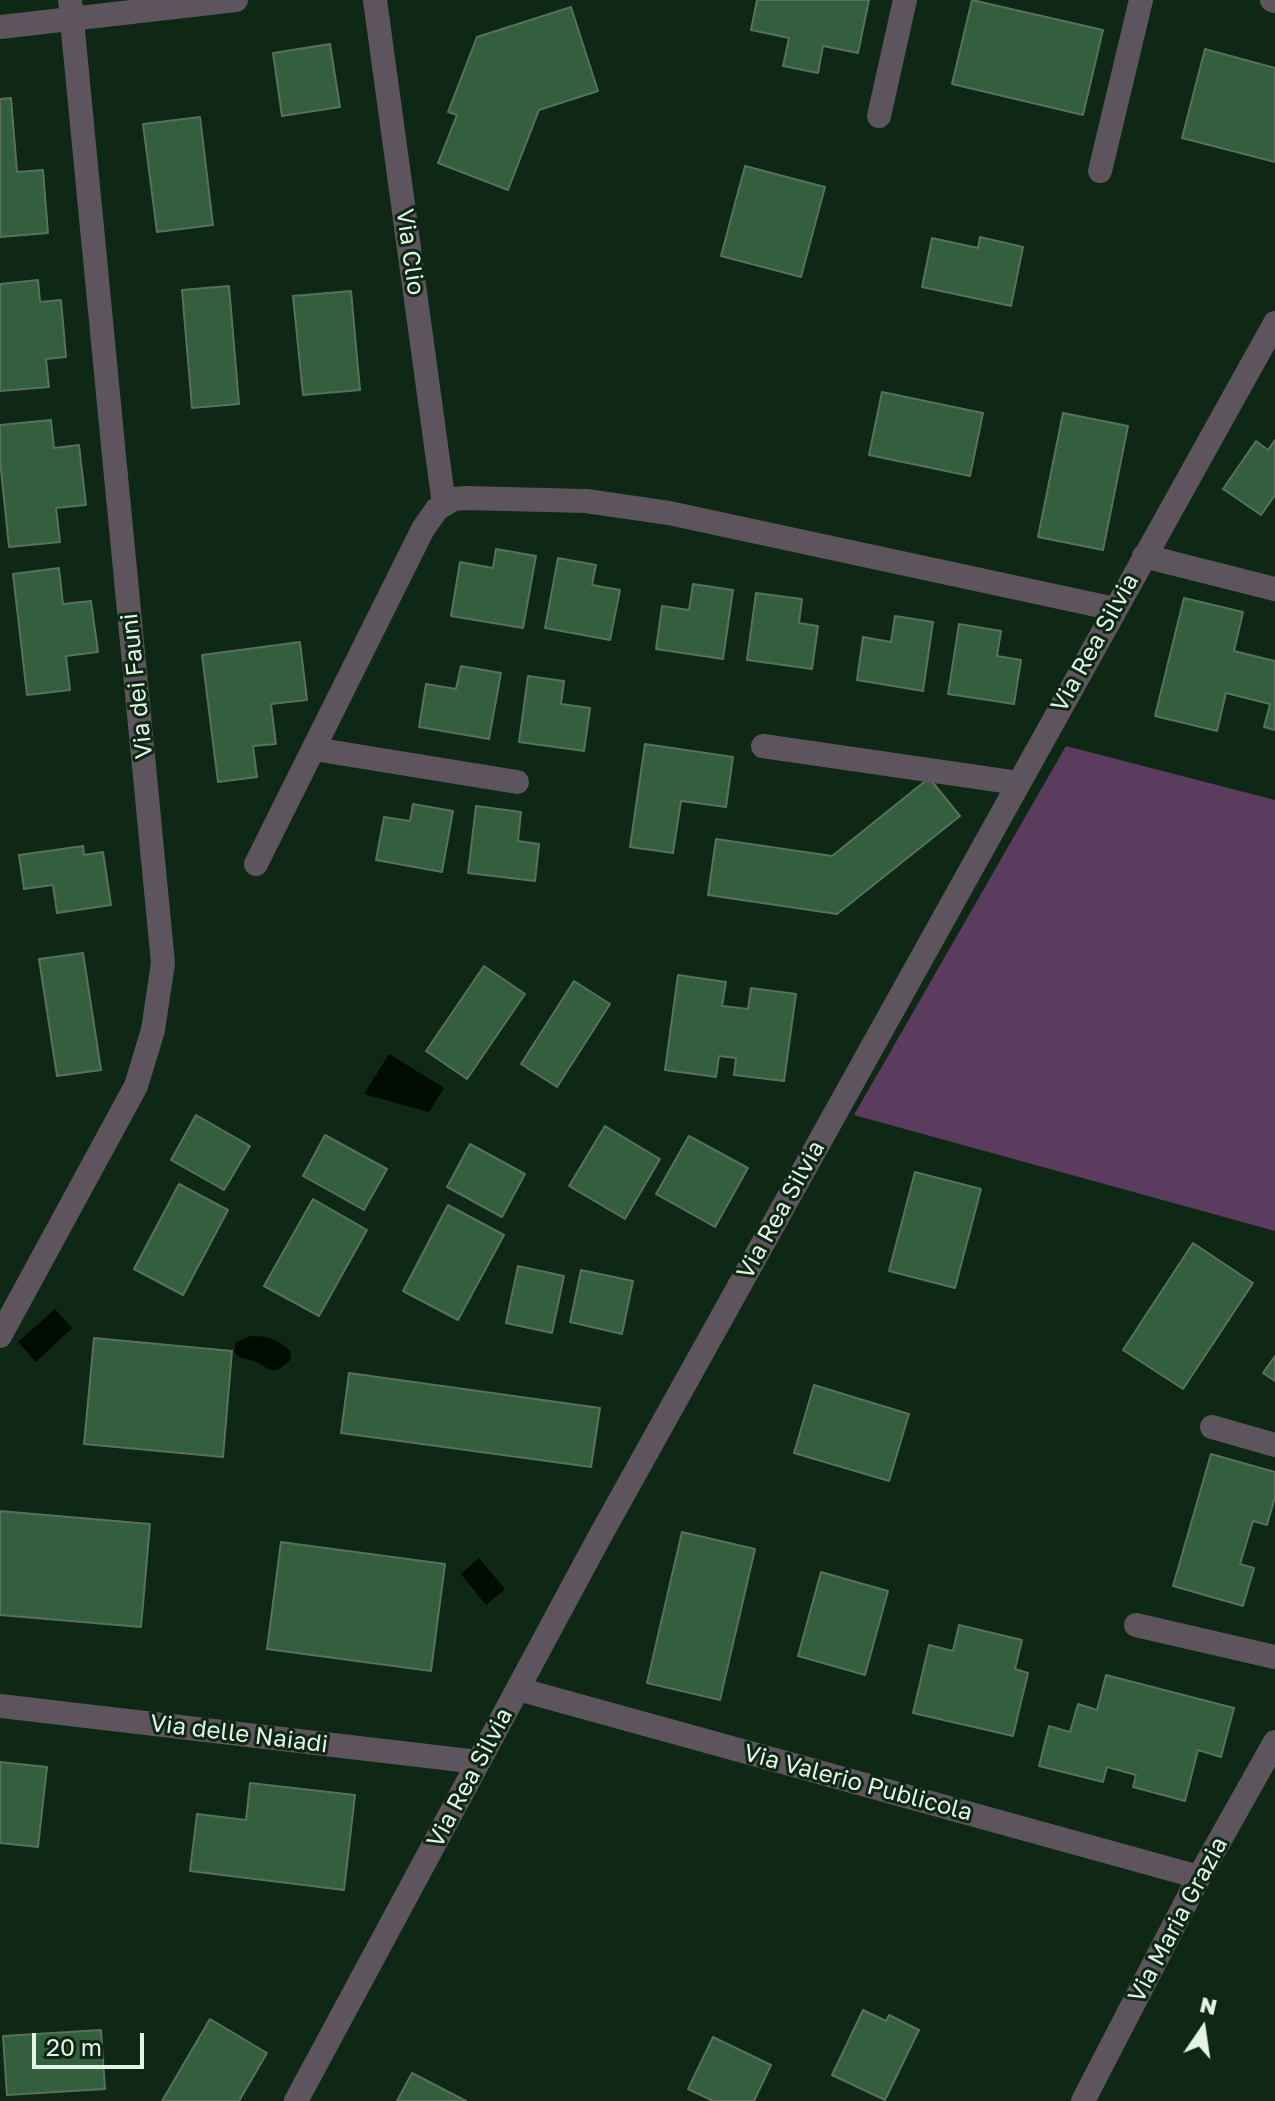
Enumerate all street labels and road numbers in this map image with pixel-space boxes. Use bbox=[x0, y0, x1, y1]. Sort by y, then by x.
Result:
street label: Via Clio bbox=[390, 207, 430, 297]
street label: Via Rea Silvia bbox=[1045, 569, 1145, 717]
street label: Via dei Fauni bbox=[115, 612, 159, 760]
street label: Via Rea Silvia bbox=[731, 1136, 831, 1284]
street label: Via Rea Silvia bbox=[421, 1703, 519, 1853]
street label: Via delle Naiadi bbox=[149, 1709, 329, 1759]
street label: Via Valerio Publicola bbox=[740, 1739, 976, 1827]
street label: Via Maria Grazia bbox=[1122, 1832, 1234, 2008]

